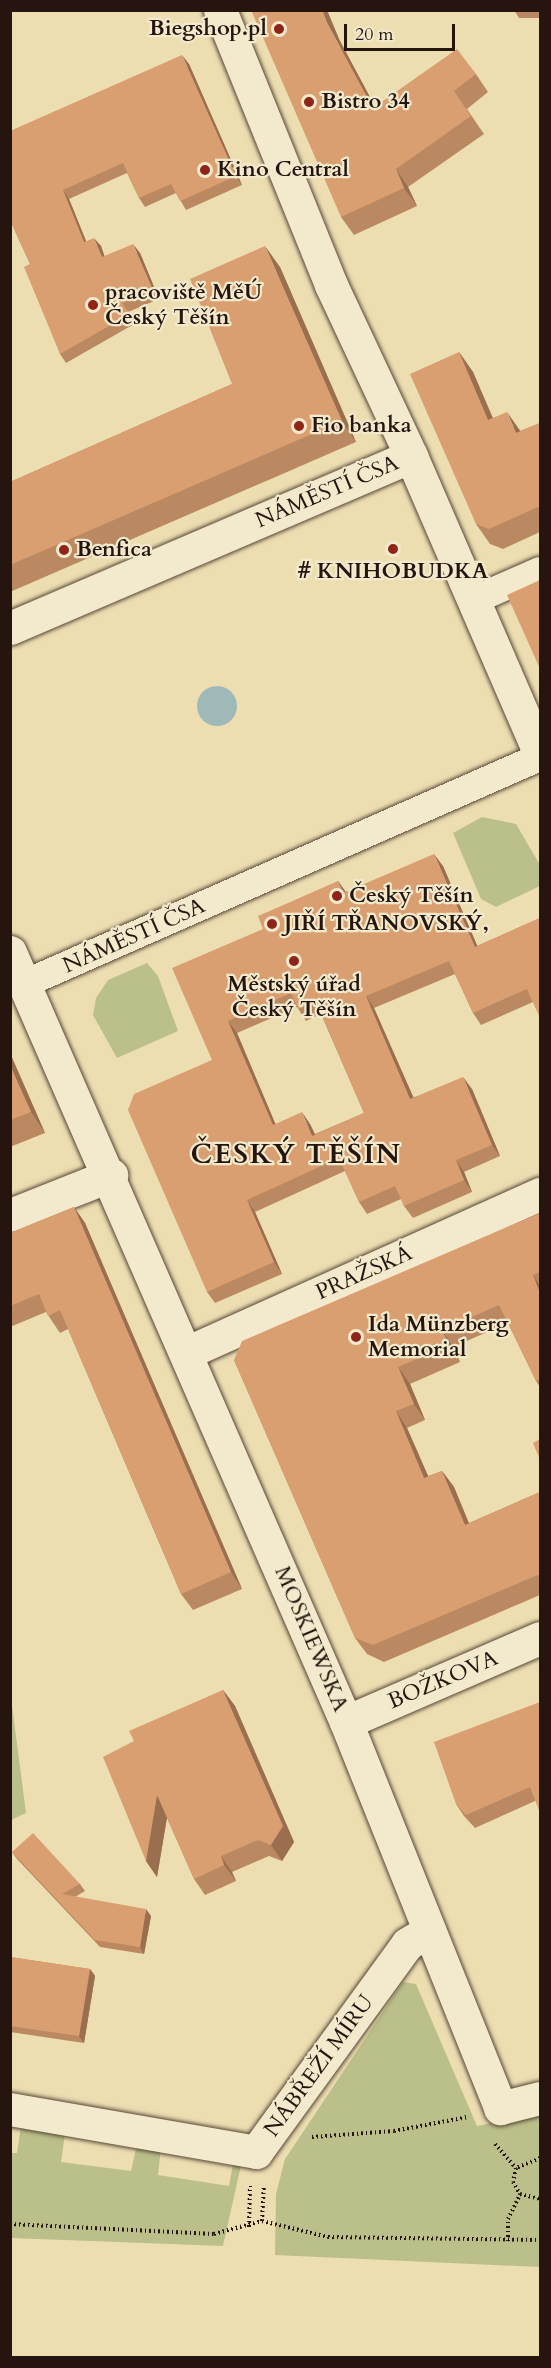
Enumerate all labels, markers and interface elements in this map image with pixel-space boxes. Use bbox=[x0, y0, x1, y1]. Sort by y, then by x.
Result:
scale bar bbox=[347, 12, 458, 50]
place label: Biegshop.pl bbox=[149, 16, 267, 42]
marker: Biegshop.pl bbox=[272, 22, 286, 36]
text: 20 m bbox=[355, 22, 394, 47]
place label: Bistro 34 bbox=[321, 89, 410, 115]
marker: Bistro 34 bbox=[302, 95, 316, 109]
place label: Kino Central bbox=[217, 157, 349, 183]
marker: Kino Central bbox=[198, 163, 212, 177]
place label: pracoviště MěÚ Český Těšín bbox=[105, 279, 262, 330]
marker: pracoviště MěÚ Český Těšín bbox=[86, 298, 100, 312]
place label: Fio banka bbox=[311, 413, 412, 439]
marker: Fio banka bbox=[292, 419, 306, 433]
street label: NÁMĚSTÍ ČSA bbox=[252, 450, 402, 534]
place label: Benfica bbox=[76, 537, 152, 563]
marker: # KNIHOBUDKA bbox=[386, 542, 400, 556]
marker: Benfica bbox=[57, 543, 71, 557]
place label: # KNIHOBUDKA bbox=[298, 559, 488, 585]
place label: Český Těšín bbox=[349, 883, 474, 909]
marker: Český Těšín bbox=[330, 889, 344, 903]
street label: NÁMĚSTÍ ČSA bbox=[59, 893, 209, 979]
place label: JIŘÍ TŘANOVSKÝ, bbox=[284, 911, 489, 937]
marker: JIŘÍ TŘANOVSKÝ, bbox=[265, 917, 279, 931]
marker: Městský úřad Český Těšín bbox=[287, 954, 301, 968]
place label: Městský úřad Český Těšín bbox=[227, 971, 361, 1022]
district label: ČESKÝ TĚŠÍN bbox=[191, 1137, 401, 1171]
street label: PRAŽSKÁ bbox=[312, 1240, 416, 1306]
place label: Ida Münzberg Memorial bbox=[368, 1311, 509, 1362]
marker: Ida Münzberg Memorial bbox=[349, 1330, 363, 1344]
street label: MOSKIEWSKA bbox=[268, 1562, 354, 1716]
street label: BOŽKOVA bbox=[384, 1645, 502, 1715]
street label: NÁBŘEŽÍ MÍRU bbox=[259, 1990, 379, 2142]

